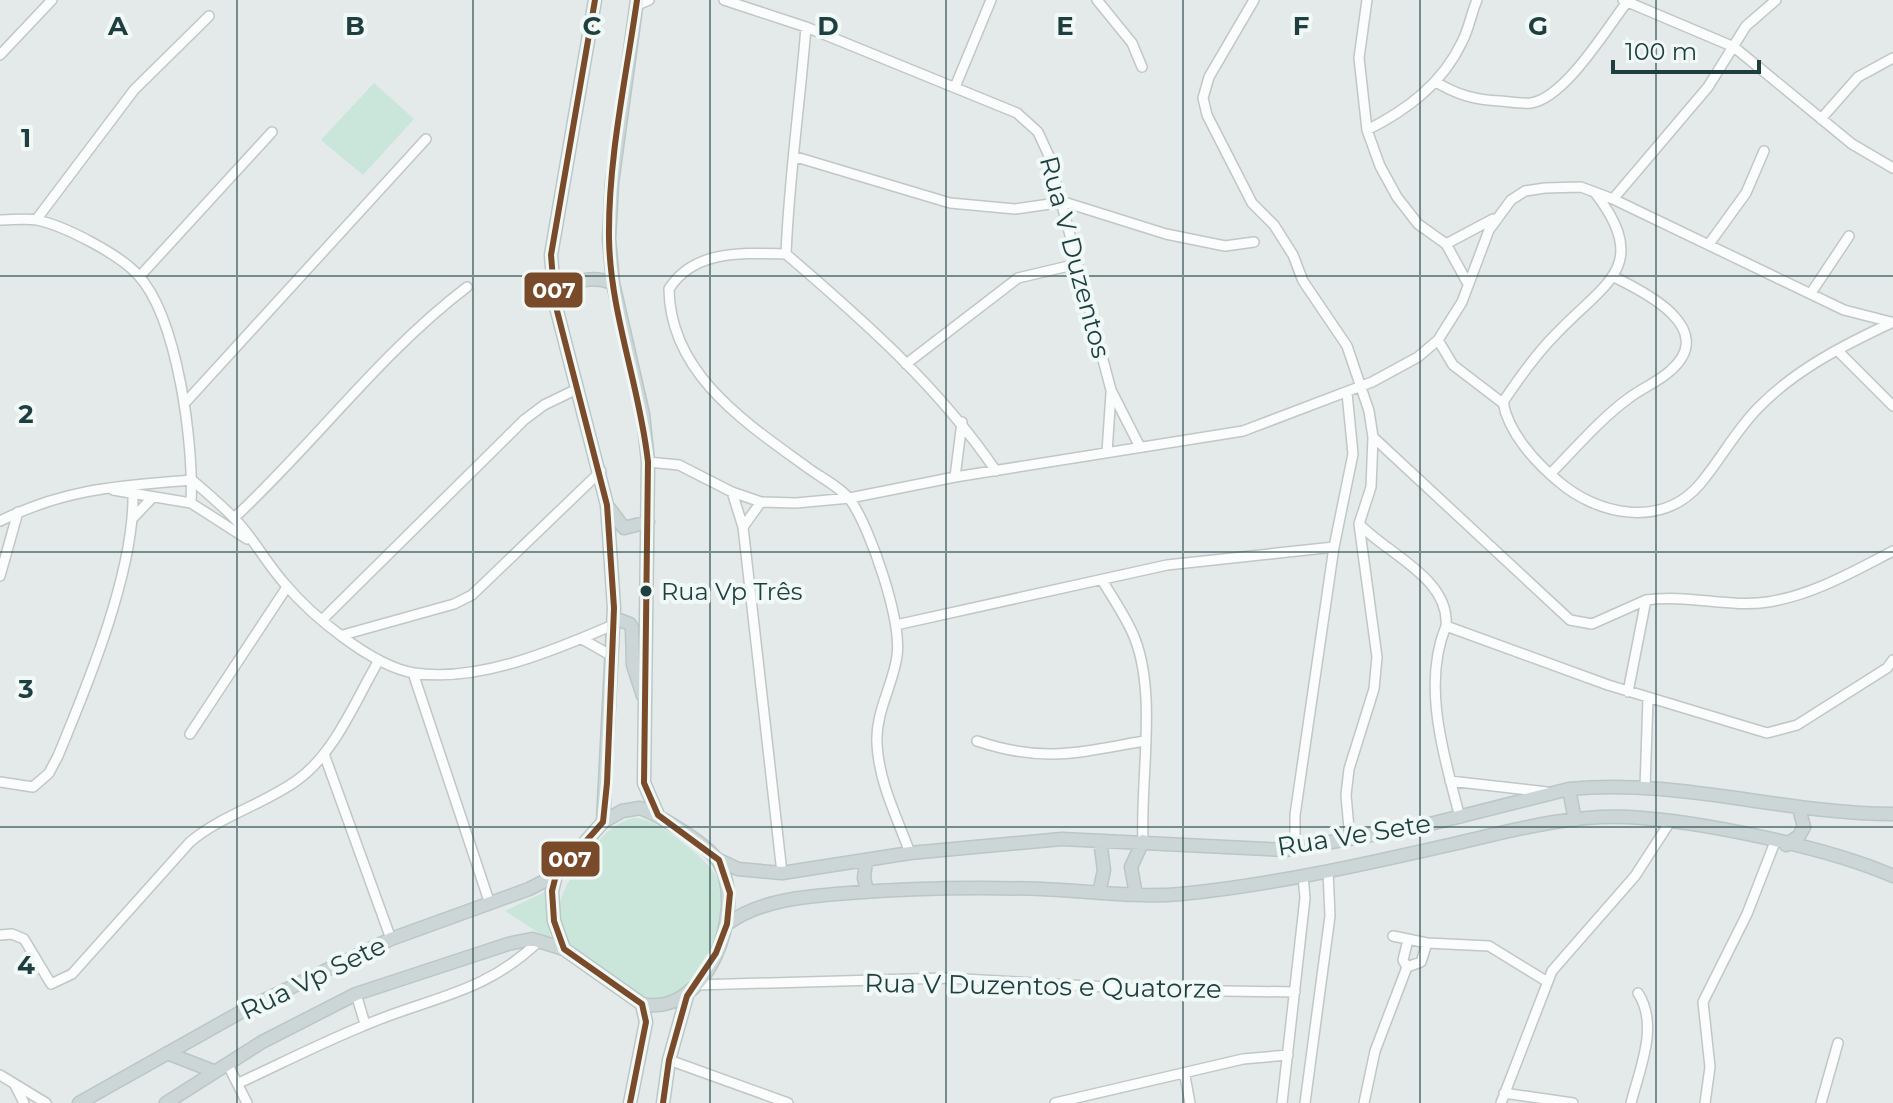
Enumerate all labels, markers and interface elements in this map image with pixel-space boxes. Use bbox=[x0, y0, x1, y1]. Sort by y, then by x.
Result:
text: A bbox=[107, 10, 129, 42]
text: B bbox=[345, 10, 365, 42]
text: C bbox=[583, 10, 602, 42]
text: D bbox=[817, 10, 839, 42]
text: E bbox=[1056, 10, 1074, 42]
text: F bbox=[1293, 10, 1309, 42]
text: G bbox=[1528, 10, 1548, 42]
scale bar bbox=[1613, 24, 1759, 74]
text: 100 m bbox=[1625, 37, 1697, 66]
text: 1 bbox=[21, 122, 31, 154]
street label: Rua V Duzentos bbox=[1033, 153, 1117, 361]
line badge: 007 bbox=[523, 271, 584, 309]
text: 007 bbox=[532, 277, 576, 304]
text: 2 bbox=[18, 398, 34, 430]
place label: Rua Vp Três bbox=[661, 577, 802, 606]
marker: Rua Vp Três bbox=[638, 583, 654, 599]
text: 3 bbox=[17, 673, 34, 705]
street label: Rua Ve Sete bbox=[1275, 807, 1433, 863]
line badge: 007 bbox=[540, 840, 601, 878]
text: 007 bbox=[548, 846, 592, 873]
street label: Rua Vp Sete bbox=[235, 929, 391, 1027]
text: 4 bbox=[17, 949, 35, 981]
street label: Rua V Duzentos e Quatorze bbox=[864, 967, 1222, 1005]

